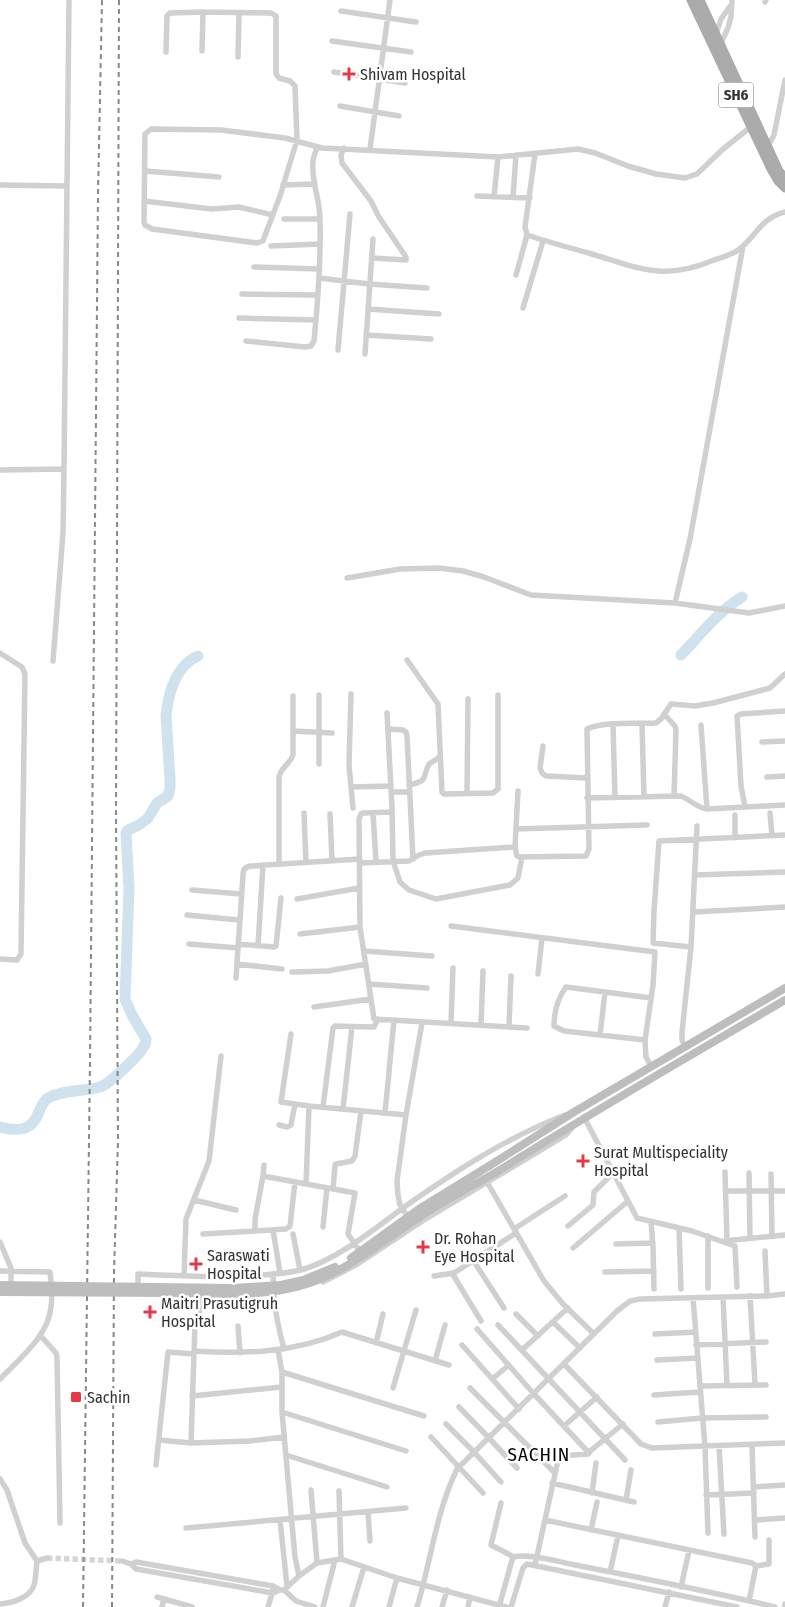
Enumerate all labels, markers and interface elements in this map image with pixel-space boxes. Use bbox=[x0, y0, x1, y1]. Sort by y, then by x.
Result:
place label: Shivam Hospital bbox=[360, 65, 466, 84]
marker: Shivam Hospital bbox=[342, 67, 356, 81]
road number: SH6 bbox=[718, 82, 754, 108]
place label: Surat Multispeciality Hospital bbox=[594, 1143, 729, 1180]
marker: Surat Multispeciality Hospital bbox=[576, 1154, 590, 1168]
place label: Dr. Rohan Eye Hospital bbox=[434, 1229, 514, 1266]
marker: Dr. Rohan Eye Hospital bbox=[416, 1240, 430, 1254]
place label: Saraswati Hospital bbox=[207, 1246, 270, 1283]
marker: Saraswati Hospital bbox=[189, 1257, 203, 1271]
place label: Maitri Prasutigruh Hospital bbox=[161, 1294, 278, 1331]
marker: Maitri Prasutigruh Hospital bbox=[143, 1305, 157, 1319]
place label: Sachin bbox=[87, 1388, 131, 1407]
marker: Sachin bbox=[69, 1390, 83, 1404]
district label: SACHIN bbox=[508, 1443, 570, 1466]

